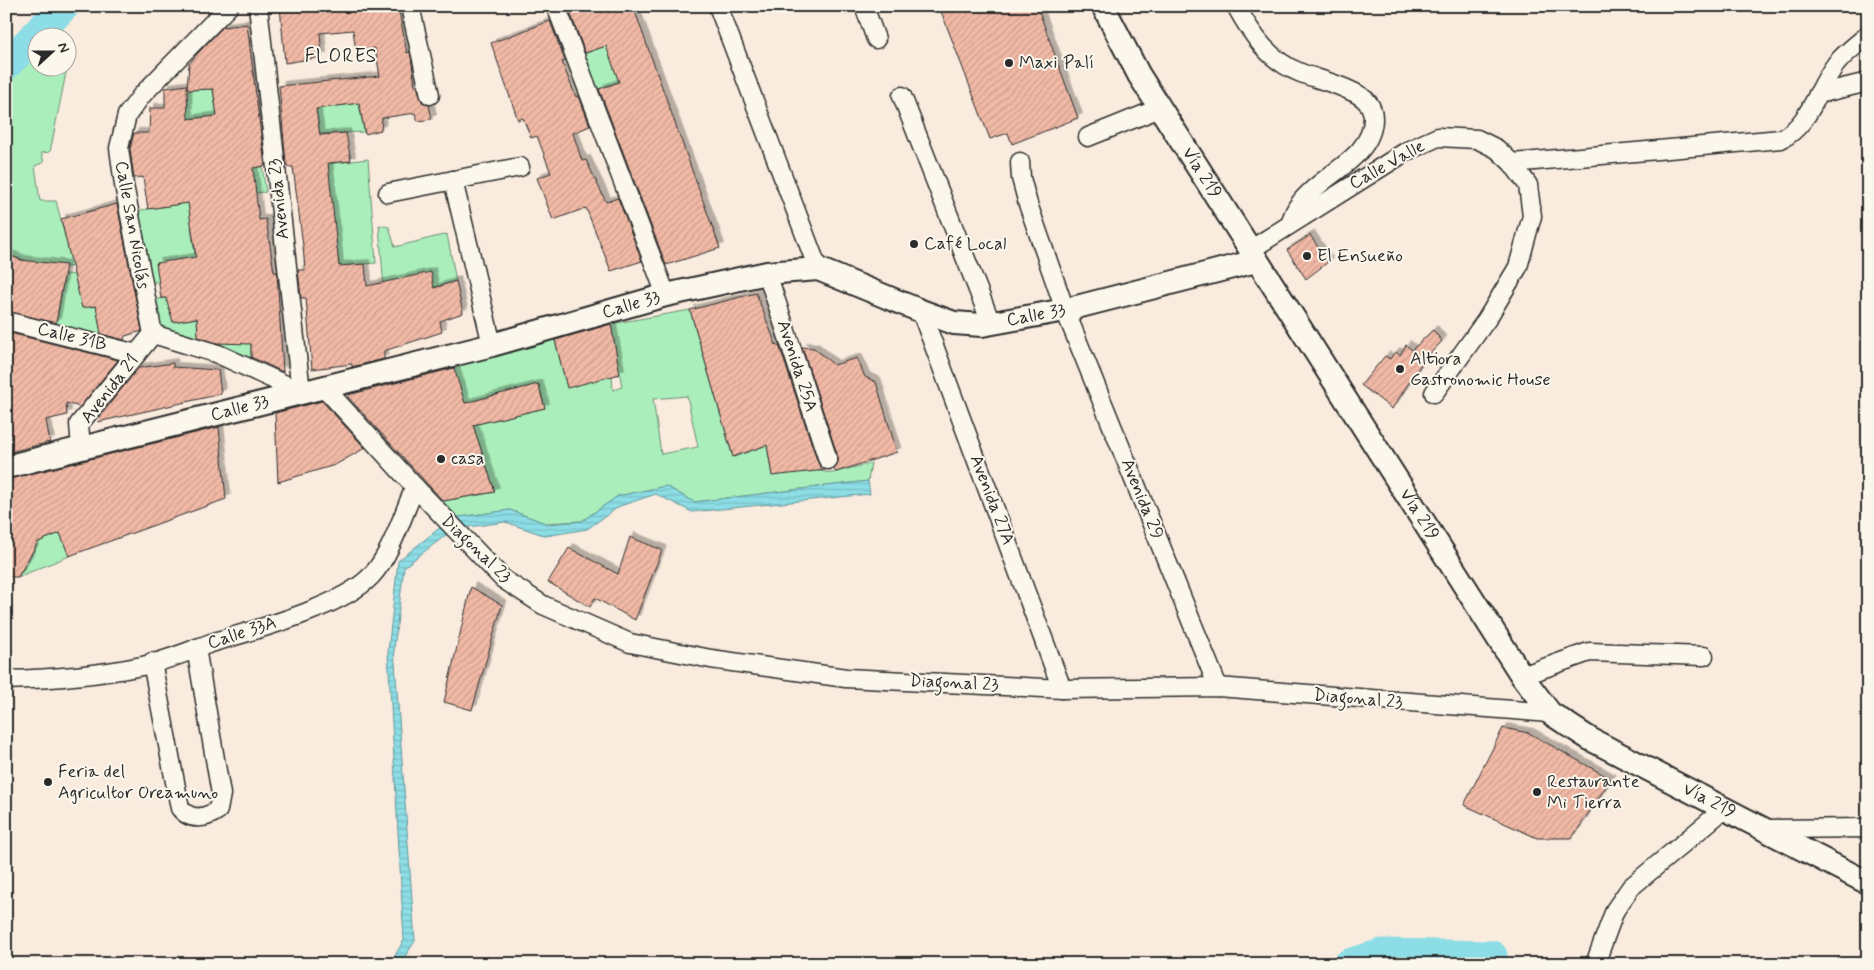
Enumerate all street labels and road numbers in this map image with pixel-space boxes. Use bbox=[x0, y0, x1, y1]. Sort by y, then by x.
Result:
street label: Calle Valle bbox=[1345, 134, 1429, 196]
street label: Vía 219 bbox=[1176, 143, 1227, 203]
street label: Avenida 23 bbox=[263, 157, 295, 241]
street label: Calle San Nicolás bbox=[109, 159, 155, 291]
street label: Calle 33 bbox=[599, 285, 663, 325]
street label: Calle 33 bbox=[1005, 298, 1068, 332]
street label: Calle 31B bbox=[35, 317, 109, 357]
street label: Avenida 25A bbox=[771, 317, 823, 415]
street label: Avenida 21 bbox=[75, 349, 145, 429]
street label: Calle 33 bbox=[208, 389, 272, 427]
street label: Avenida 27A bbox=[964, 451, 1020, 549]
street label: Avenida 29 bbox=[1115, 455, 1169, 543]
street label: Vía 219 bbox=[1394, 484, 1444, 545]
street label: Diagonal 23 bbox=[434, 509, 517, 590]
street label: Calle 33A bbox=[204, 611, 280, 655]
street label: Diagonal 23 bbox=[909, 669, 1000, 699]
street label: Diagonal 23 bbox=[1312, 683, 1404, 717]
street label: Vía 219 bbox=[1679, 777, 1740, 825]

